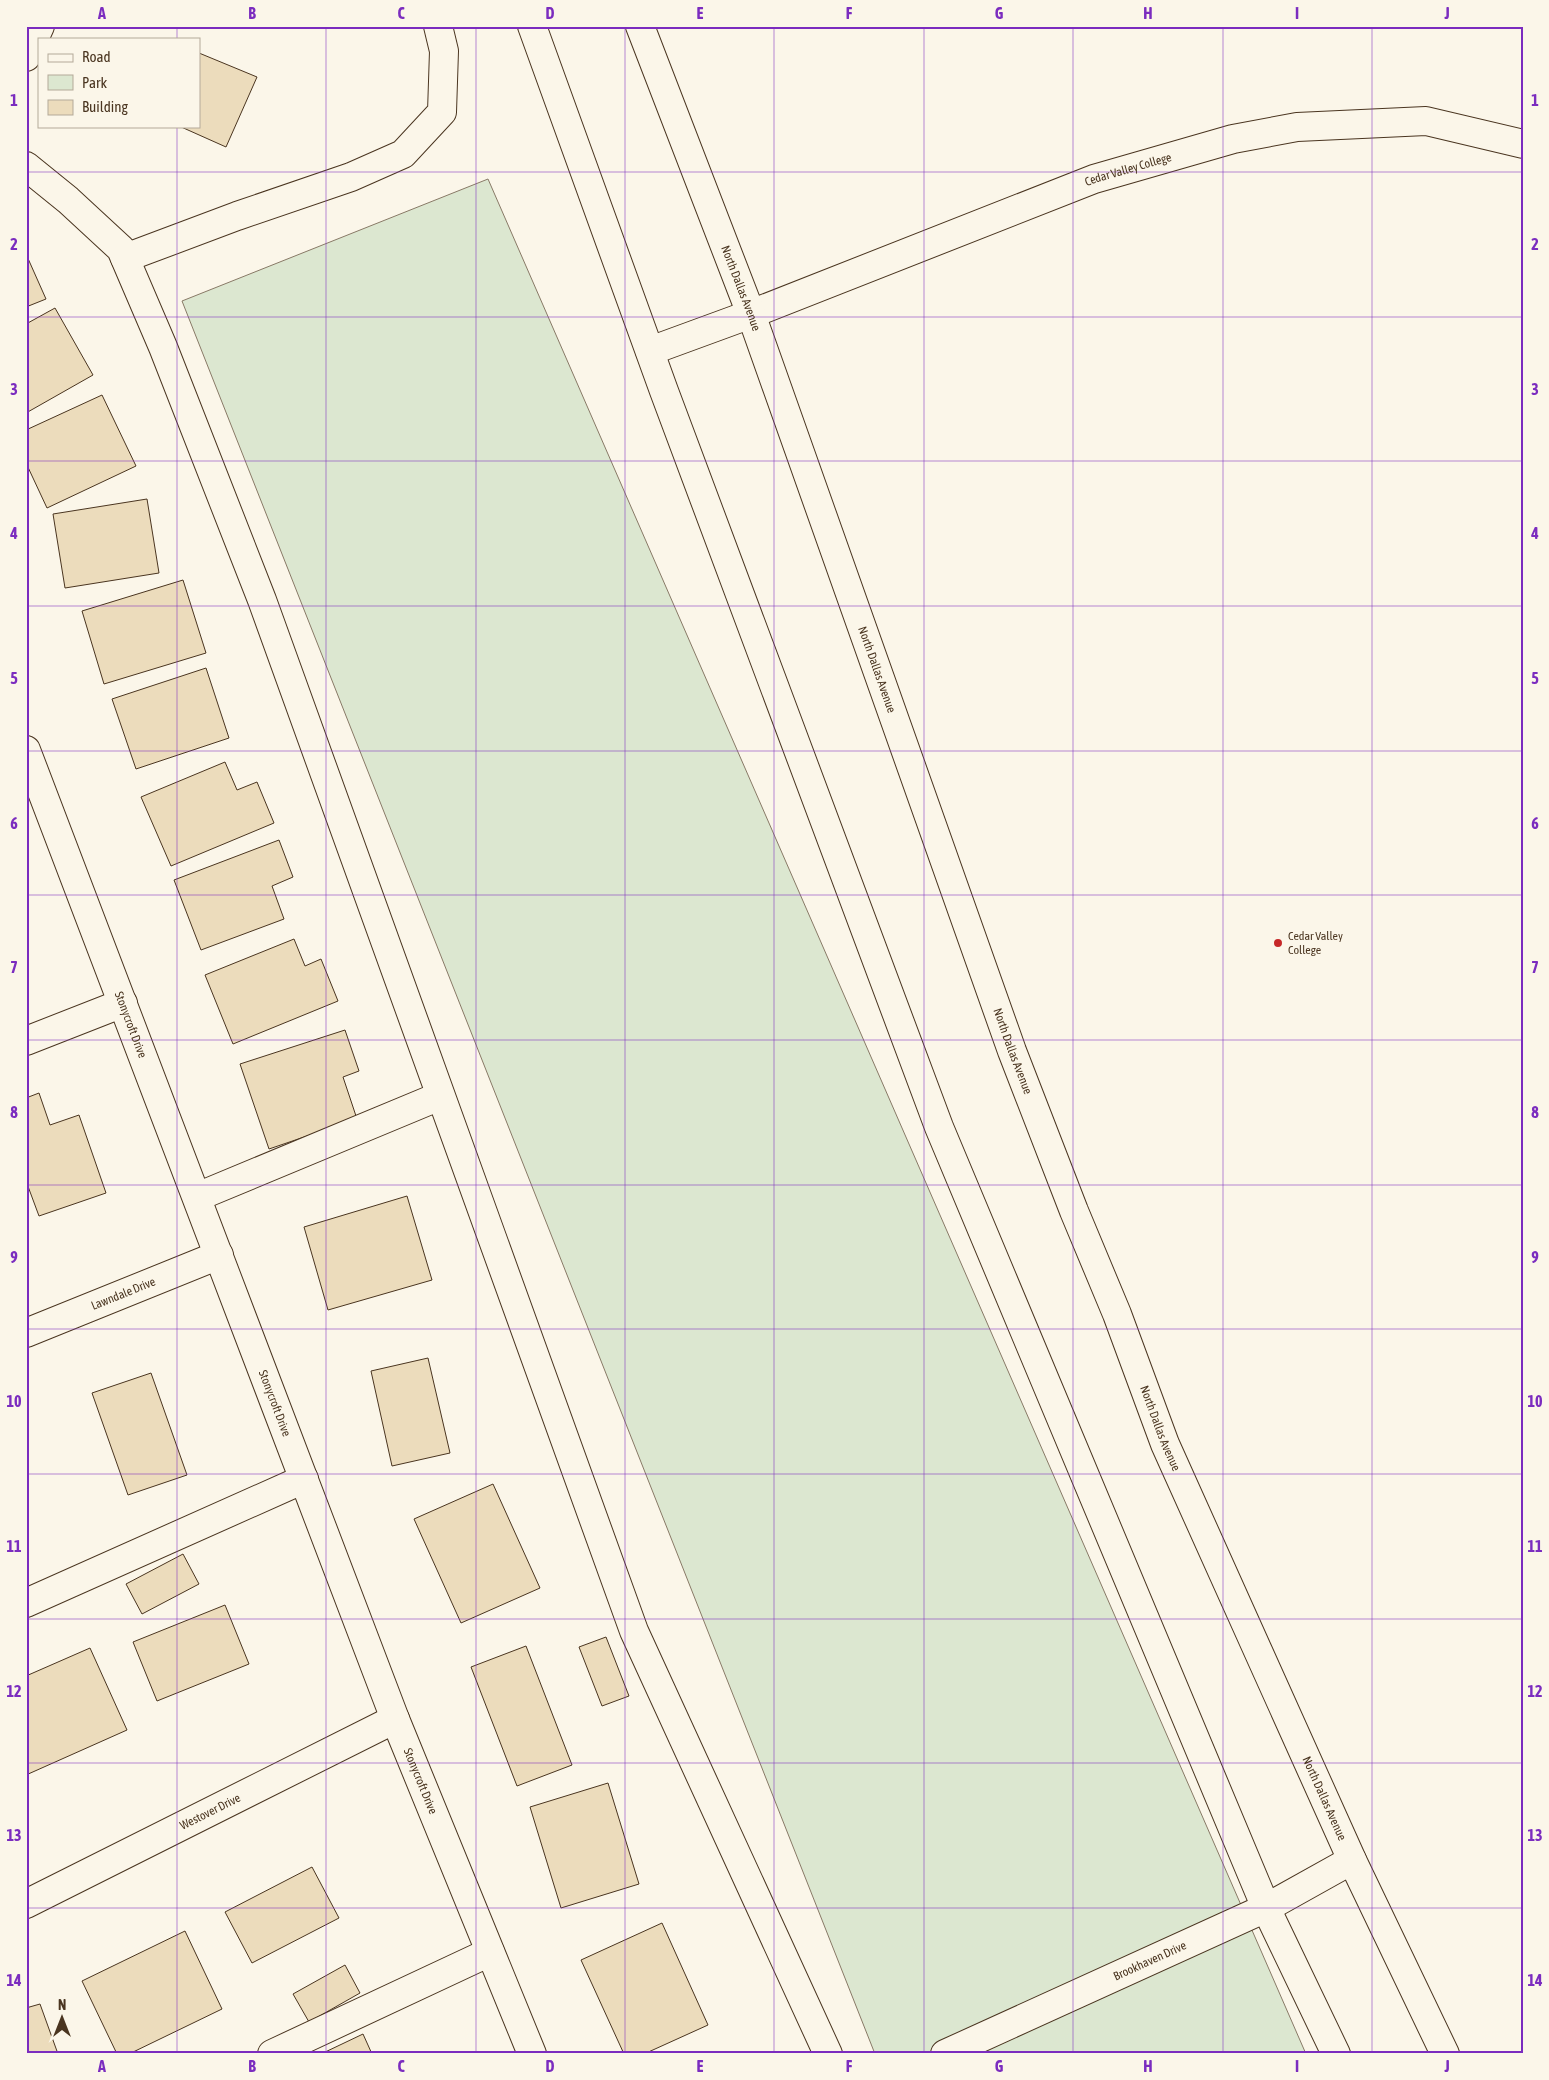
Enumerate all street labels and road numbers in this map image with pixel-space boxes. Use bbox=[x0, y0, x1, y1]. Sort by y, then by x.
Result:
street label: Cedar Valley College bbox=[1083, 150, 1173, 189]
street label: North Dallas Avenue bbox=[718, 243, 763, 333]
street label: North Dallas Avenue bbox=[855, 625, 899, 715]
street label: Stonycroft Drive bbox=[112, 990, 150, 1060]
street label: North Dallas Avenue bbox=[990, 1006, 1035, 1096]
street label: Lawndale Drive bbox=[89, 1274, 158, 1313]
street label: Stonycroft Drive bbox=[256, 1368, 294, 1438]
street label: North Dallas Avenue bbox=[1137, 1384, 1183, 1473]
street label: Stonycroft Drive bbox=[401, 1746, 440, 1816]
street label: North Dallas Avenue bbox=[1299, 1754, 1349, 1843]
street label: Westover Drive bbox=[178, 1791, 243, 1833]
street label: Brookhaven Drive bbox=[1111, 1938, 1188, 1983]

